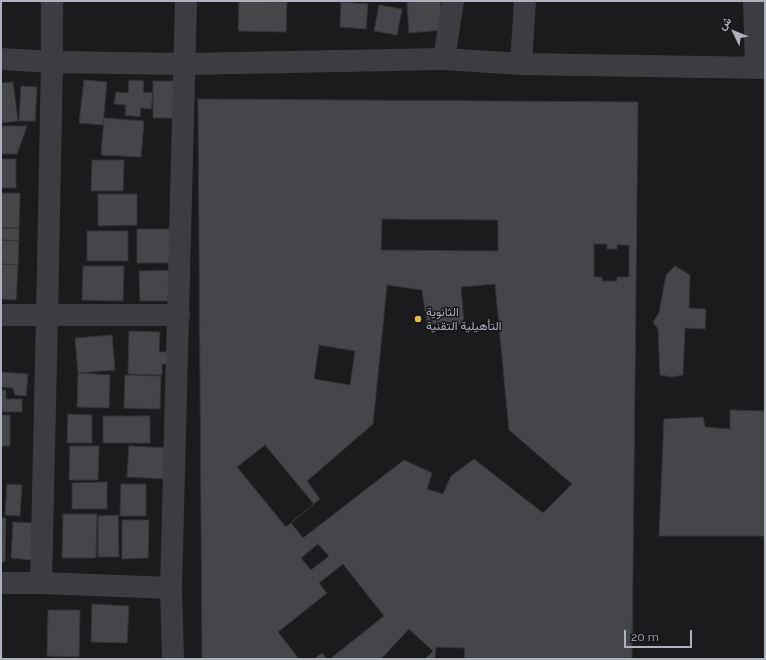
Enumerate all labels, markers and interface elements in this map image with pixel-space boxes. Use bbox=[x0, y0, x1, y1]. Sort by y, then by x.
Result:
north arrow bbox=[714, 12, 754, 52]
text: ش bbox=[716, 14, 734, 33]
place label: الثانوية التأهيلية التقنية bbox=[426, 305, 502, 333]
marker: الثانوية التأهيلية التقنية bbox=[413, 314, 423, 324]
scale bar bbox=[626, 622, 694, 648]
text: 20 m bbox=[631, 630, 659, 644]

